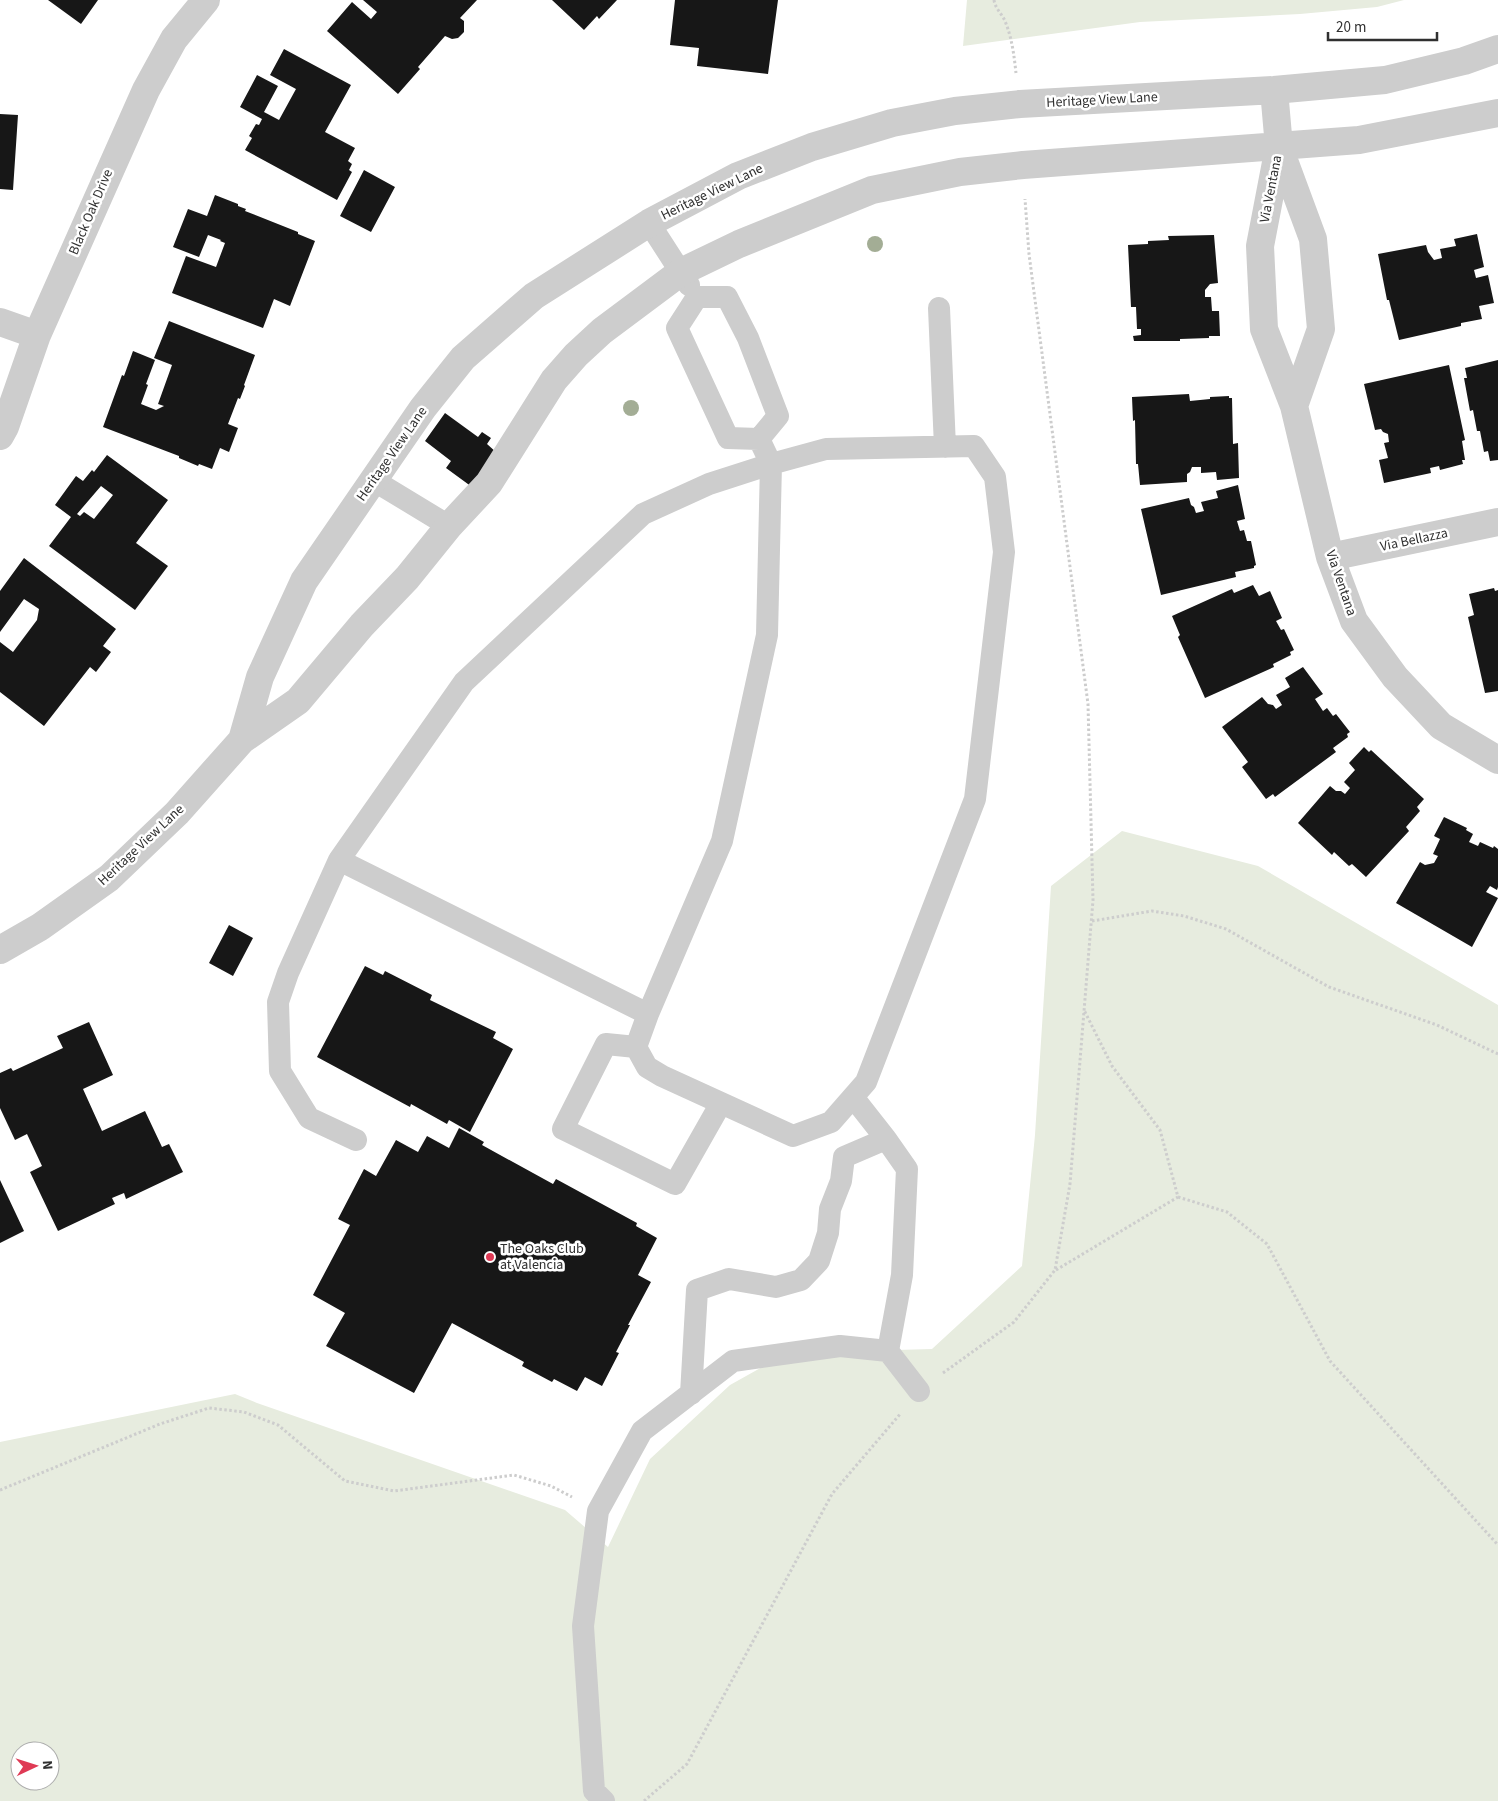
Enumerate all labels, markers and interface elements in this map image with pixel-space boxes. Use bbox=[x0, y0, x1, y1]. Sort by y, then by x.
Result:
scale bar bbox=[1328, 10, 1437, 42]
text: 20 m bbox=[1336, 17, 1366, 38]
street label: Heritage View Lane bbox=[1046, 87, 1158, 113]
street label: Via Ventana bbox=[1255, 154, 1287, 224]
street label: Heritage View Lane bbox=[658, 159, 767, 225]
street label: Black Oak Drive bbox=[64, 166, 118, 258]
street label: Heritage View Lane bbox=[352, 403, 432, 505]
street label: Via Bellazza bbox=[1378, 523, 1450, 557]
street label: Via Ventana bbox=[1320, 547, 1362, 619]
street label: Heritage View Lane bbox=[93, 800, 189, 890]
place label: The Oaks Club at Valencia bbox=[500, 1239, 584, 1275]
marker: The Oaks Club at Valencia bbox=[484, 1251, 496, 1263]
north arrow bbox=[10, 1741, 60, 1791]
text: N bbox=[37, 1760, 57, 1771]

